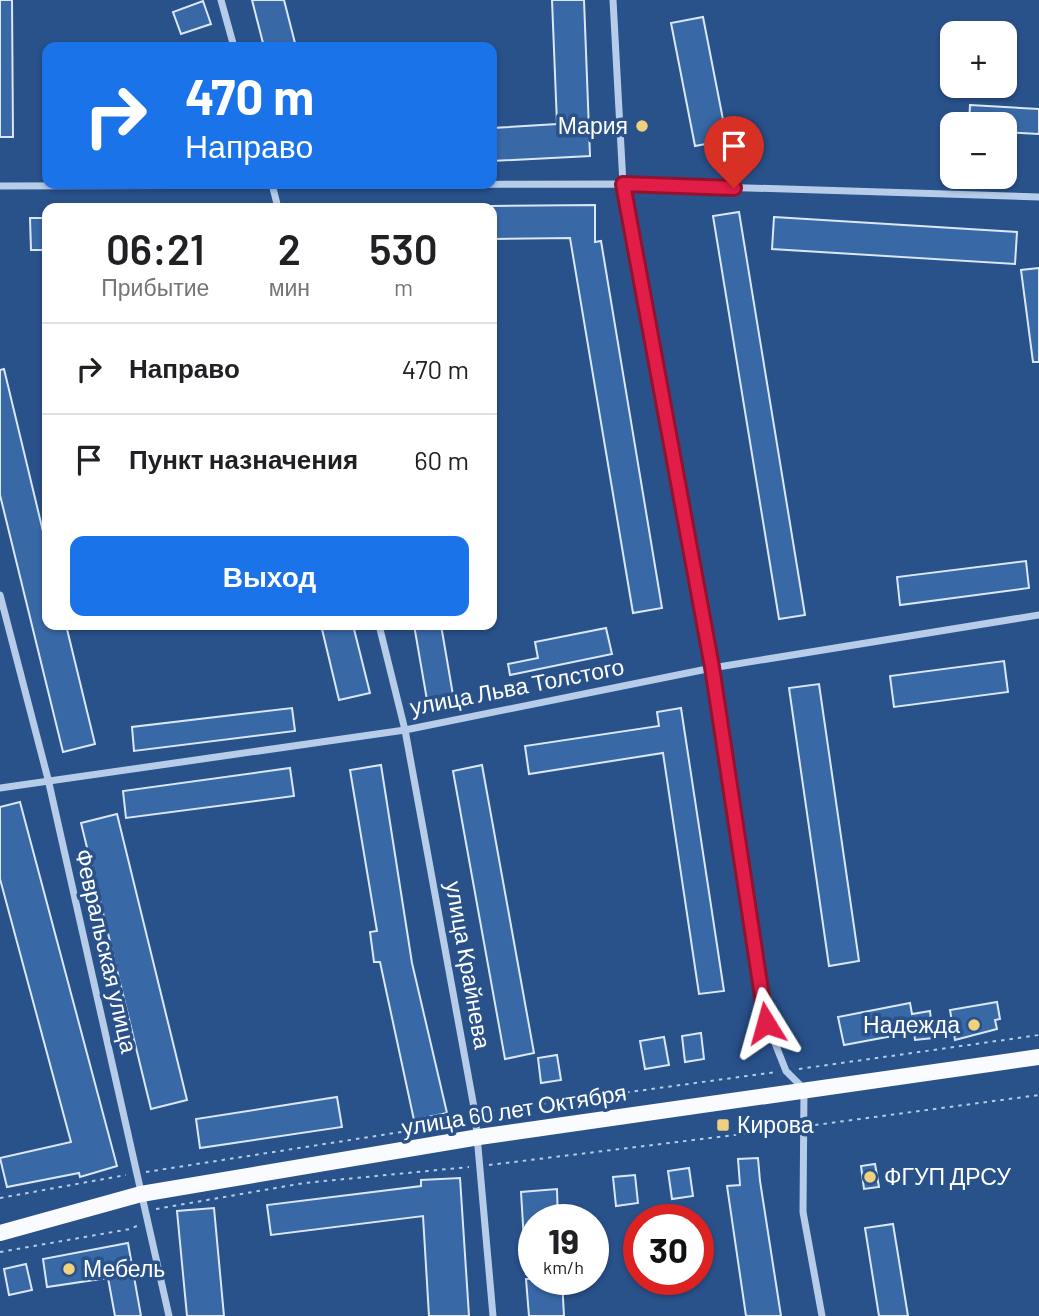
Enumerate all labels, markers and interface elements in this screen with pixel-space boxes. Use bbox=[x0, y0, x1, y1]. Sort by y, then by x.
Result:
map controls bbox=[940, 21, 1017, 189]
button: + bbox=[940, 21, 1017, 98]
text: 470 m bbox=[185, 66, 314, 125]
icon: right bbox=[70, 70, 161, 161]
place label: Мария bbox=[558, 111, 628, 139]
button: − bbox=[940, 112, 1017, 189]
pin bbox=[704, 116, 764, 188]
marker: Мария bbox=[634, 118, 650, 134]
text: Направо bbox=[185, 126, 313, 164]
icon: arrive bbox=[715, 127, 753, 165]
text: 06:21 bbox=[106, 223, 205, 273]
text: 2 bbox=[278, 223, 301, 273]
text: 530 bbox=[369, 223, 438, 273]
text: Прибытие bbox=[101, 273, 209, 301]
text: мин bbox=[269, 273, 310, 301]
text: m bbox=[394, 273, 413, 301]
icon: right bbox=[70, 350, 108, 388]
text: Направо bbox=[129, 352, 240, 383]
text: 470 m bbox=[402, 353, 469, 384]
icon: arrive bbox=[70, 441, 108, 479]
text: Пункт назначения bbox=[129, 443, 358, 474]
text: 60 m bbox=[414, 444, 469, 475]
button: Выход bbox=[70, 536, 469, 616]
street label: улица Льва Толстого bbox=[407, 652, 626, 721]
street label: Февральская улица bbox=[70, 846, 144, 1056]
street label: улица Крайнева bbox=[440, 879, 498, 1051]
position arrow bbox=[729, 986, 803, 1060]
place label: Надежда bbox=[863, 1010, 960, 1038]
marker: Надежда bbox=[966, 1017, 982, 1033]
street label: улица 60 лет Октября bbox=[399, 1077, 628, 1141]
place label: Кирова bbox=[737, 1110, 814, 1138]
marker: Кирова bbox=[715, 1117, 731, 1133]
place label: ФГУП ДРСУ bbox=[884, 1162, 1011, 1190]
marker: ФГУП ДРСУ bbox=[862, 1169, 878, 1185]
speed limit sign: 30 bbox=[623, 1204, 714, 1295]
text: 19 bbox=[548, 1219, 579, 1261]
place label: Мебель bbox=[83, 1254, 165, 1282]
text: km/h bbox=[543, 1256, 584, 1278]
marker: Мебель bbox=[61, 1261, 77, 1277]

